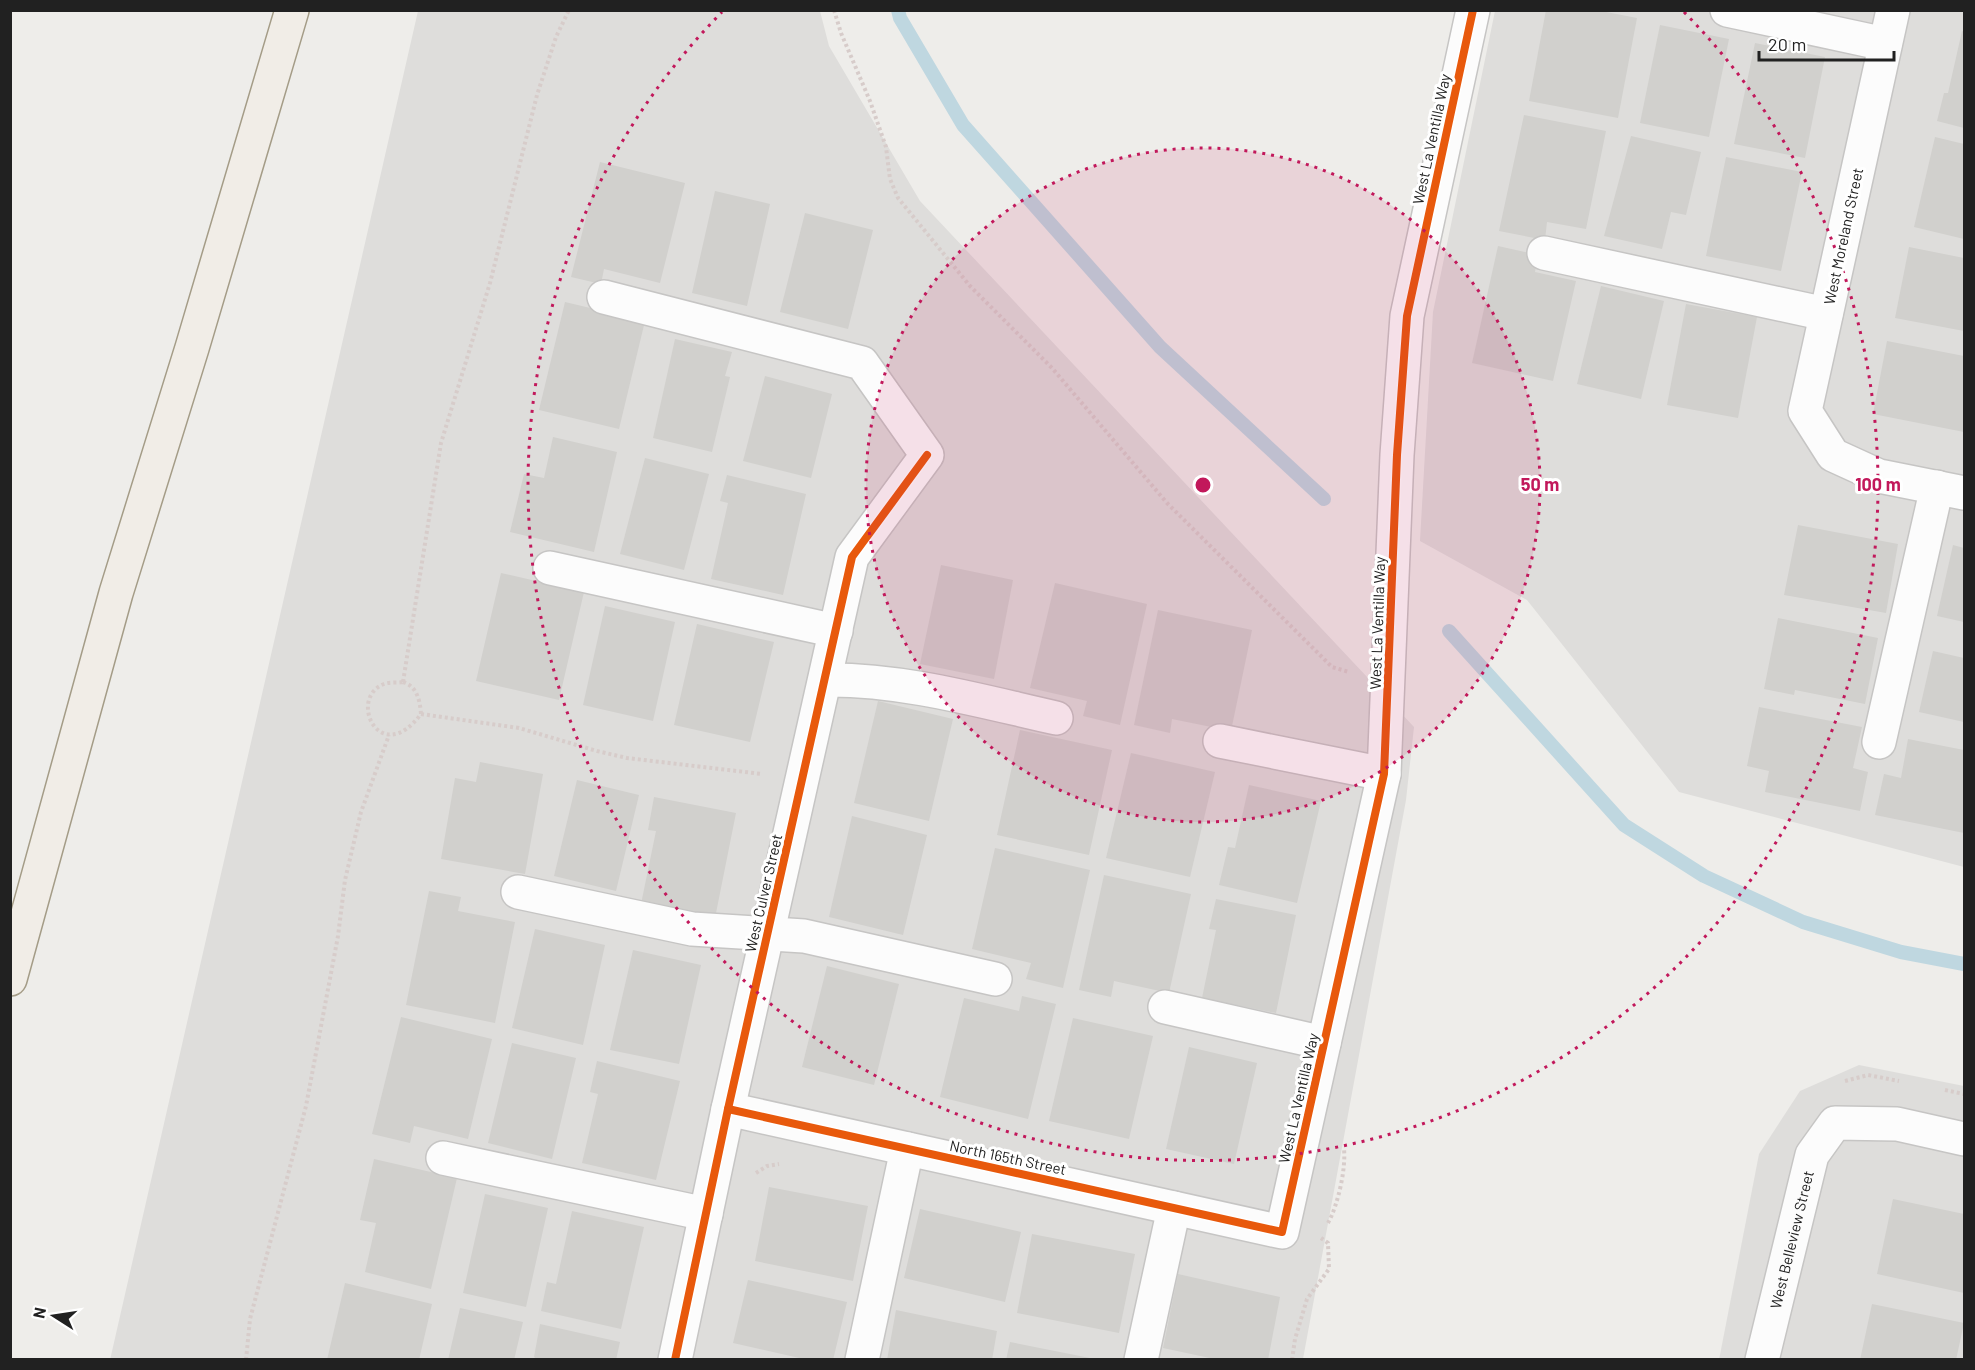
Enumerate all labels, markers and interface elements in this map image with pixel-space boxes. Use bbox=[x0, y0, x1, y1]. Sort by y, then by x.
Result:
scale bar bbox=[1759, 24, 1894, 62]
text: 20 m bbox=[1768, 33, 1806, 55]
street label: West La Ventilla Way bbox=[1408, 72, 1454, 206]
street label: West Moreland Street bbox=[1820, 166, 1866, 306]
text: 50 m bbox=[1521, 473, 1559, 495]
text: 100 m bbox=[1855, 473, 1901, 495]
centre of rings bbox=[1193, 475, 1213, 495]
street label: West La Ventilla Way bbox=[1366, 556, 1388, 690]
street label: West Culver Street bbox=[741, 832, 785, 954]
street label: West La Ventilla Way bbox=[1274, 1031, 1322, 1165]
street label: North 165th Street bbox=[948, 1136, 1068, 1178]
street label: West Belleview Street bbox=[1766, 1169, 1817, 1311]
north arrow bbox=[24, 1286, 84, 1346]
text: N bbox=[28, 1306, 49, 1320]

